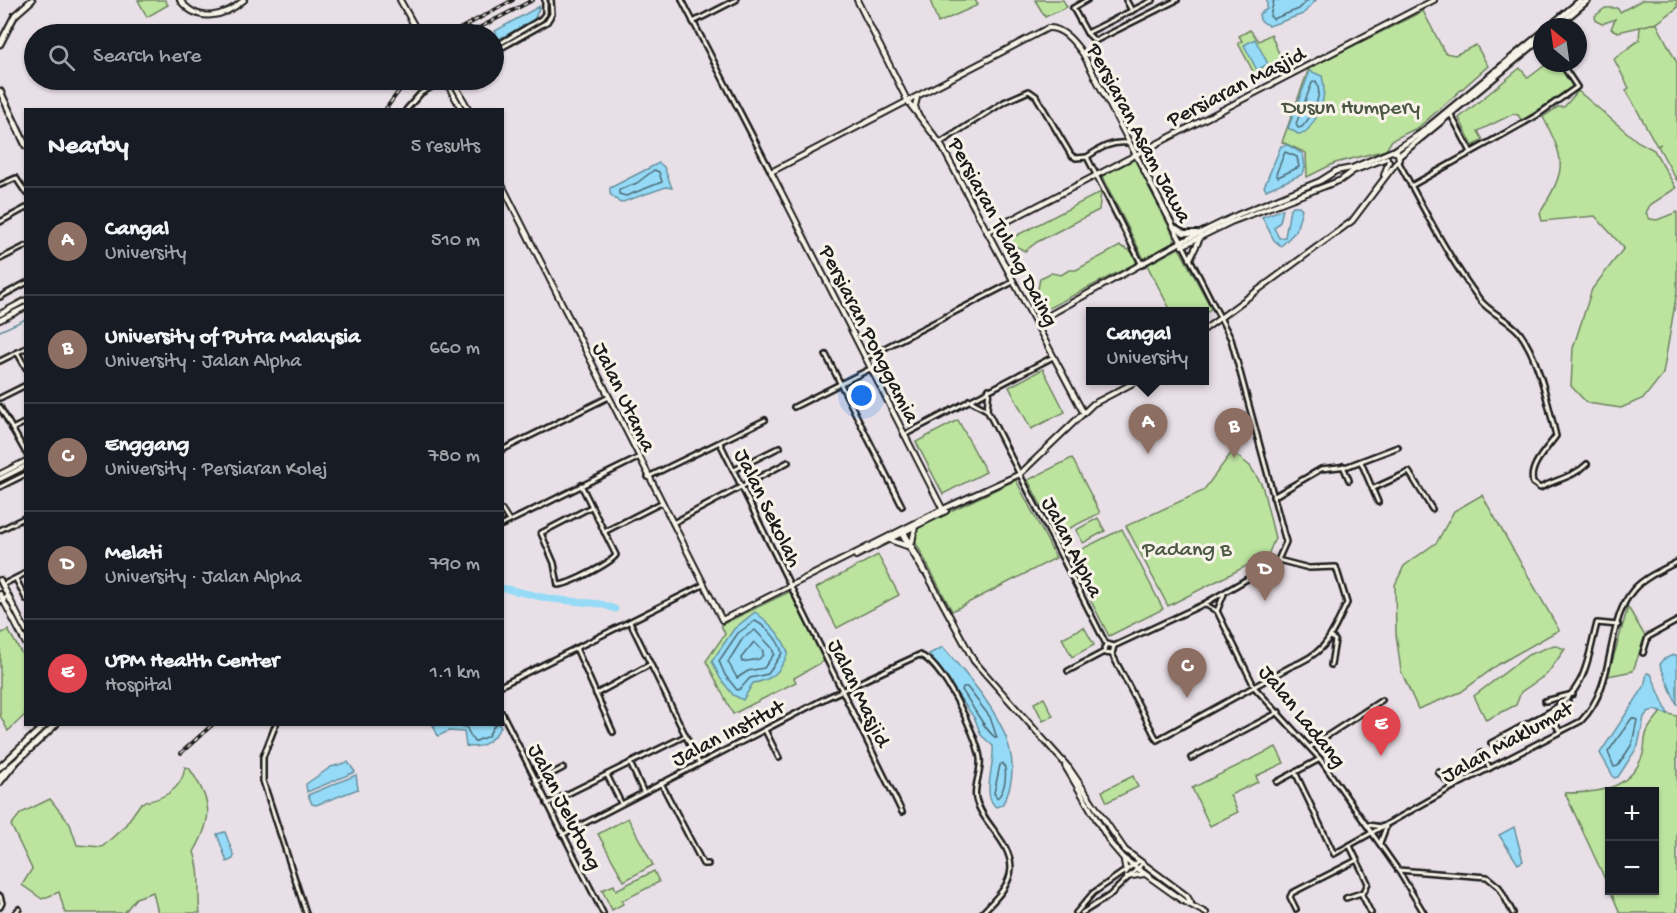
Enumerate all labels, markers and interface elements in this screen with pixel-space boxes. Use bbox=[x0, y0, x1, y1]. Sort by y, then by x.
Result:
north arrow bbox=[1533, 18, 1587, 72]
search box bbox=[24, 24, 504, 90]
street label: Persiaran Asam Jawa bbox=[1079, 39, 1196, 229]
icon: search bbox=[45, 41, 78, 74]
street label: Persiaran Masjid bbox=[1162, 42, 1312, 135]
text: Search here bbox=[93, 44, 201, 70]
park label: Dusun Humpery bbox=[1280, 96, 1420, 122]
text: Nearby bbox=[48, 132, 129, 163]
street label: Persiaran Tulang Daing bbox=[940, 133, 1062, 332]
text: 5 results bbox=[411, 136, 480, 159]
text: Cangal bbox=[105, 217, 169, 243]
text: A bbox=[62, 230, 73, 253]
text: 510 m bbox=[431, 230, 480, 253]
street label: Persiaran Ponggamia bbox=[811, 241, 924, 429]
text: University bbox=[105, 243, 186, 266]
popup bbox=[1086, 307, 1209, 385]
text: Cangal bbox=[1107, 322, 1171, 348]
text: University of Putra Malaysia bbox=[105, 325, 360, 351]
text: B bbox=[62, 338, 73, 361]
text: 660 m bbox=[429, 338, 480, 361]
street label: Jalan Utama bbox=[585, 339, 660, 457]
text: University bbox=[1107, 348, 1188, 371]
text: University · Jalan Alpha bbox=[105, 351, 301, 374]
your location bbox=[847, 381, 876, 410]
pin: A bbox=[1128, 404, 1168, 454]
pin: B bbox=[1214, 408, 1254, 458]
text: Enggang bbox=[105, 433, 189, 459]
street label: Jalan Sekolah bbox=[727, 445, 806, 572]
text: C bbox=[62, 446, 73, 469]
text: 780 m bbox=[428, 446, 480, 469]
text: University · Persiaran Kolej bbox=[105, 459, 328, 482]
street label: Jalan Alpha bbox=[1034, 493, 1107, 603]
park label: Padang B bbox=[1142, 538, 1232, 564]
text: Melati bbox=[105, 541, 162, 567]
pin: D bbox=[1246, 552, 1284, 601]
text: D bbox=[61, 554, 74, 577]
text: 790 m bbox=[429, 554, 480, 577]
text: University · Jalan Alpha bbox=[105, 567, 301, 590]
street label: Jalan Masjid bbox=[820, 636, 895, 754]
pin: C bbox=[1168, 648, 1206, 698]
text: UPM Health Center bbox=[105, 649, 279, 675]
street label: Jalan Ladang bbox=[1251, 661, 1350, 774]
text: E bbox=[61, 662, 74, 685]
text: 1.1 km bbox=[430, 662, 480, 685]
text: Hospital bbox=[105, 675, 172, 698]
street label: Jalan Institut bbox=[668, 694, 791, 774]
street label: Jalan Maklumat bbox=[1438, 696, 1580, 790]
pin: E bbox=[1362, 706, 1400, 756]
street label: Jalan Jelutong bbox=[520, 740, 606, 875]
map controls bbox=[1605, 787, 1659, 895]
button: + bbox=[1605, 787, 1659, 841]
button: − bbox=[1605, 841, 1659, 895]

